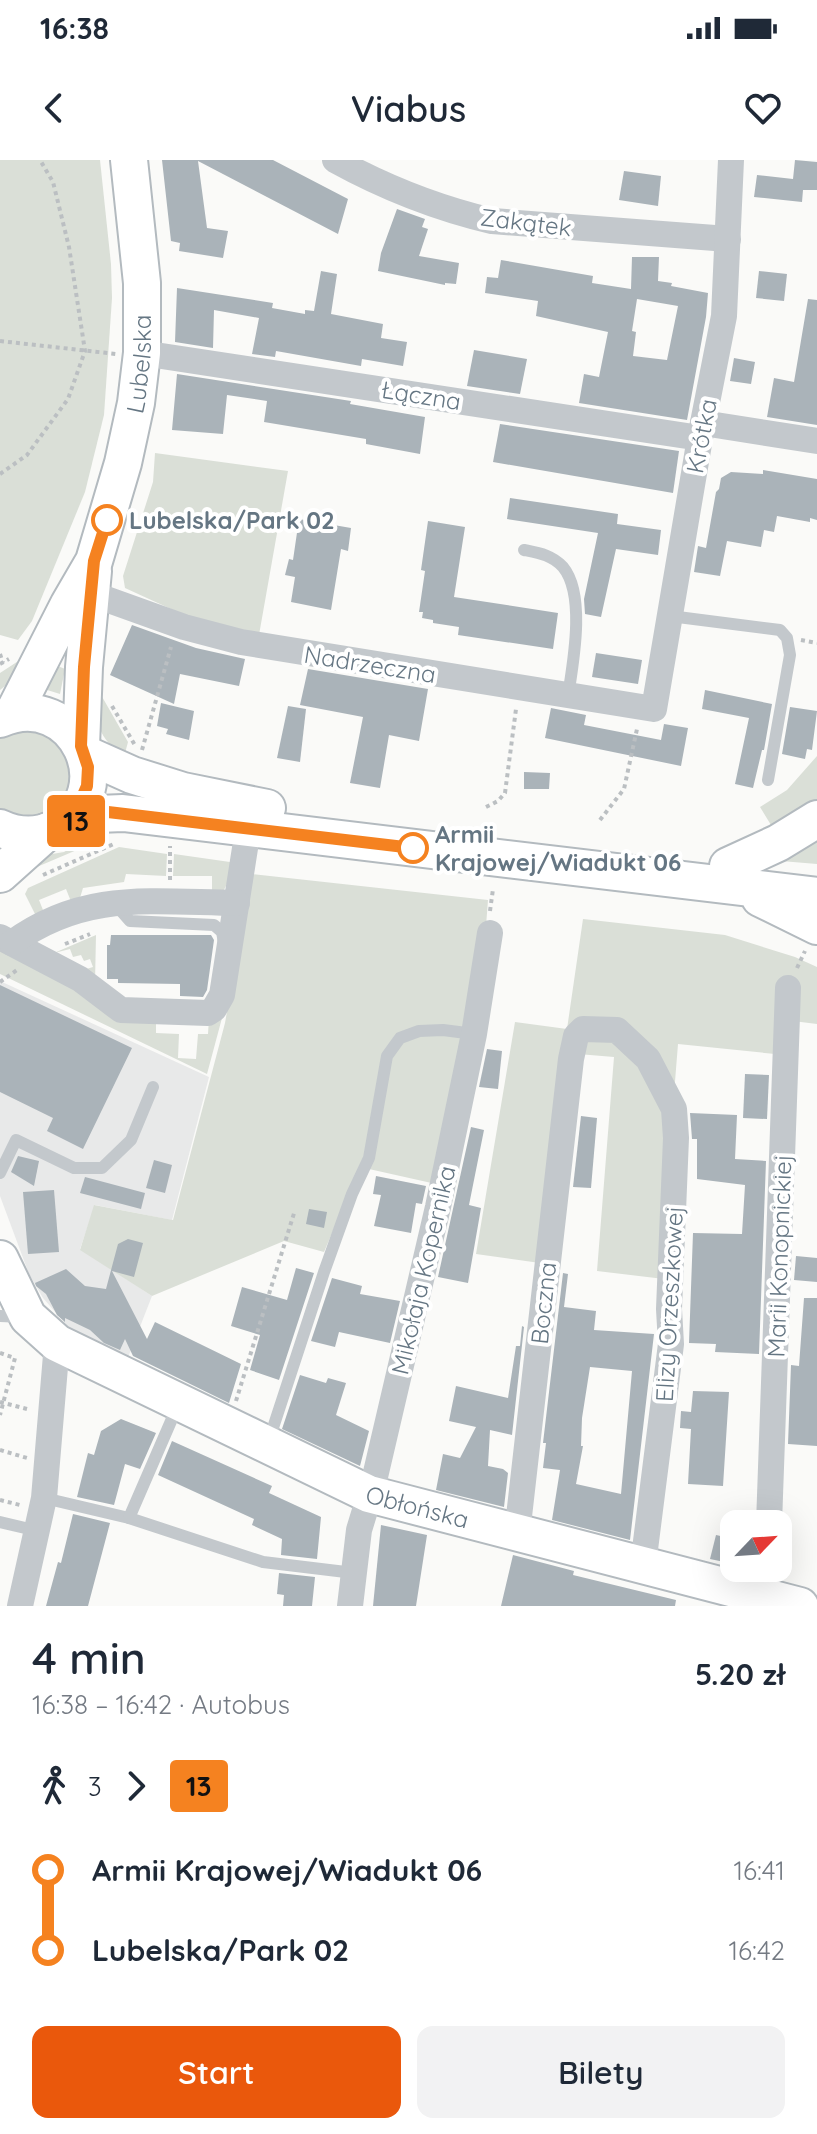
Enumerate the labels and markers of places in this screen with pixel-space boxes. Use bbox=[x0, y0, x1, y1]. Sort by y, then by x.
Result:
marker: Lubelska/Park 02 bbox=[92, 505, 122, 535]
place label: Lubelska/Park 02 bbox=[129, 505, 335, 535]
place label: Armii Krajowej/Wiadukt 06 bbox=[435, 819, 681, 877]
marker: Armii Krajowej/Wiadukt 06 bbox=[398, 833, 428, 863]

